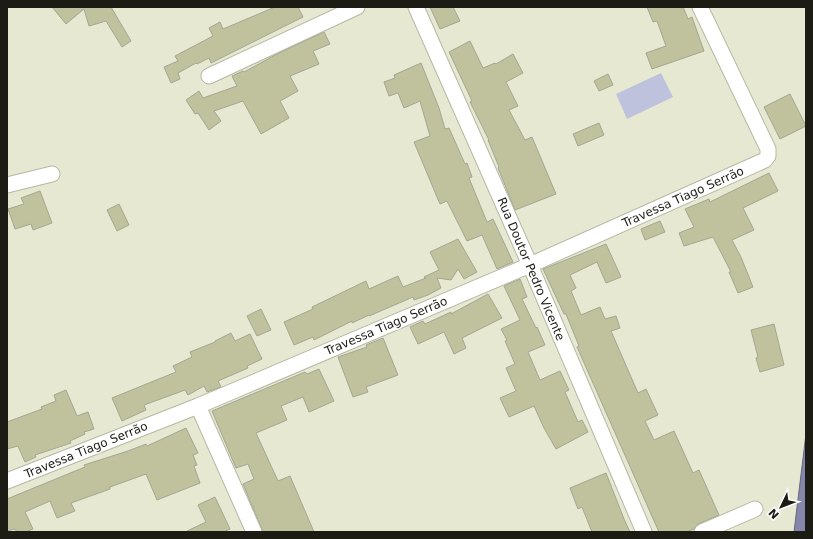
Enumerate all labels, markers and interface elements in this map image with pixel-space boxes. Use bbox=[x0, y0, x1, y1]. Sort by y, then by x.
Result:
street label: Travessa Tiago Serrão bbox=[619, 164, 746, 231]
street label: Rua Doutor Pedro Vicente bbox=[494, 195, 568, 343]
street label: Travessa Tiago Serrão bbox=[322, 294, 449, 359]
street label: Travessa Tiago Serrão bbox=[21, 419, 150, 482]
north arrow bbox=[761, 487, 801, 527]
text: N bbox=[766, 506, 782, 521]

